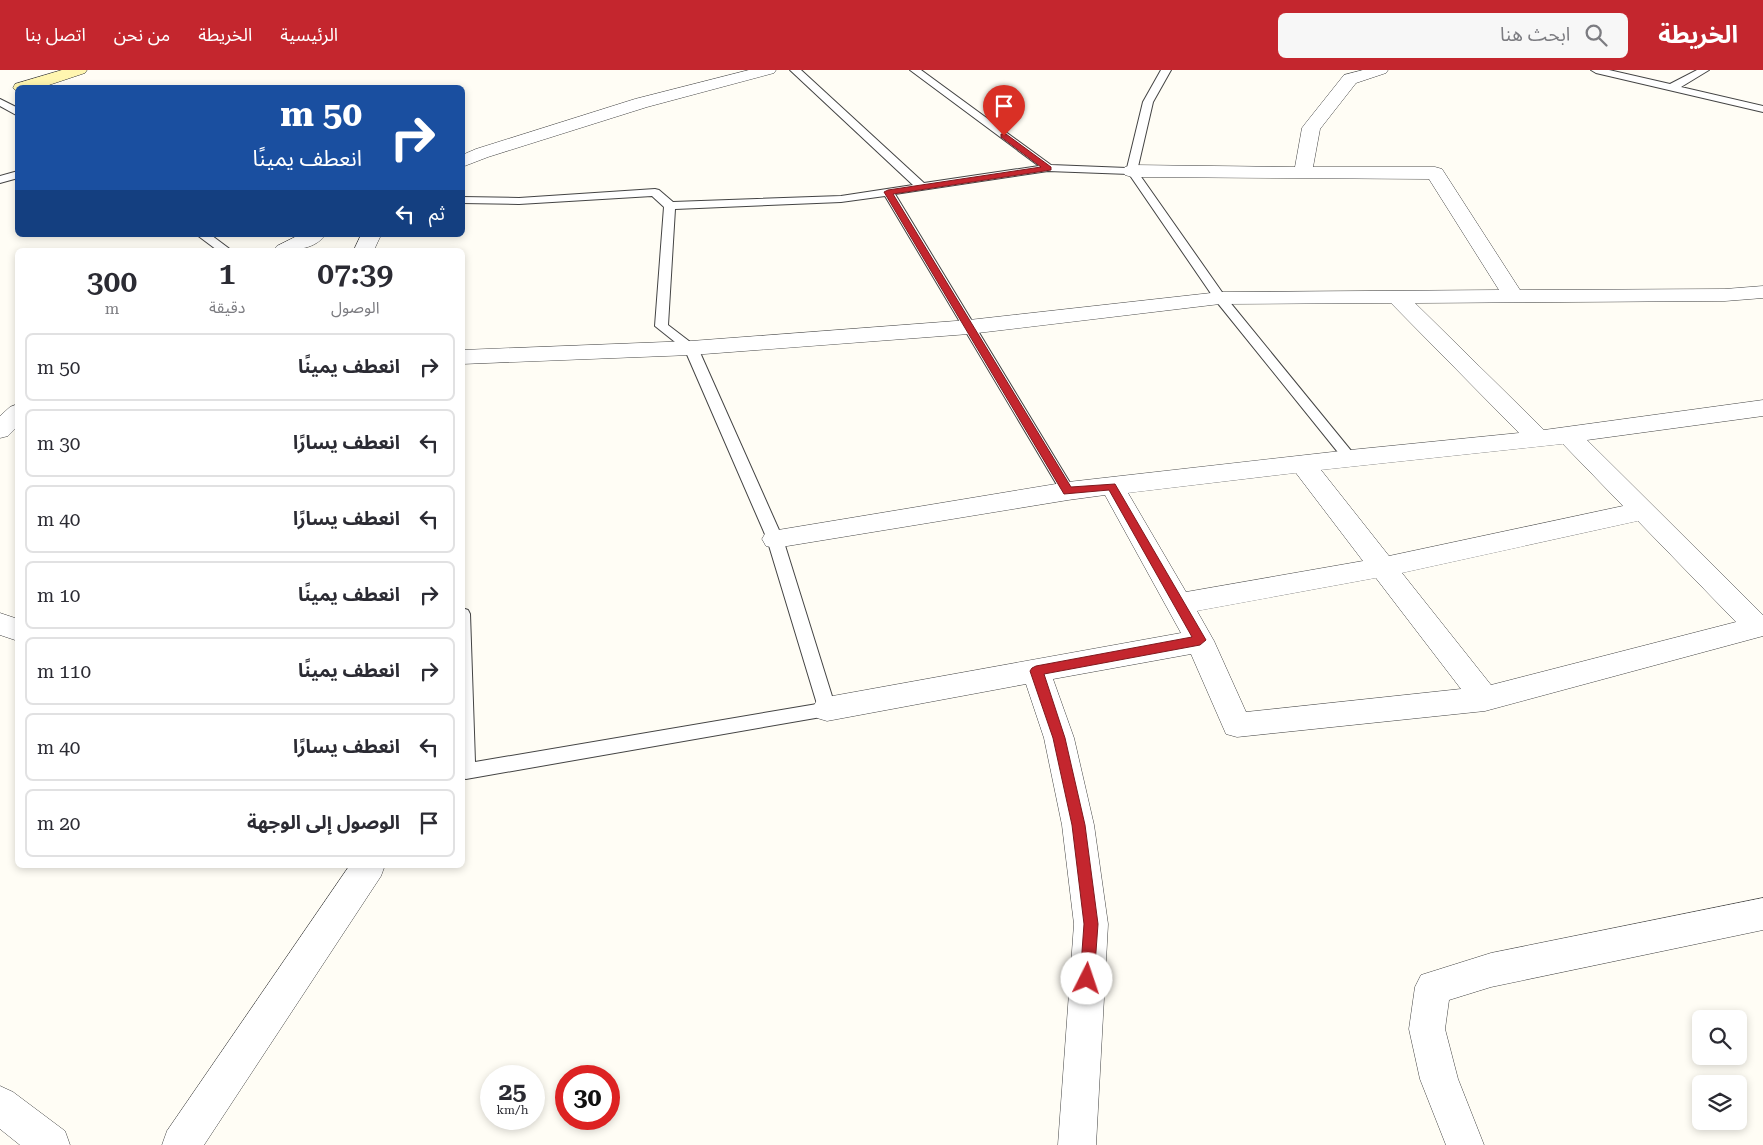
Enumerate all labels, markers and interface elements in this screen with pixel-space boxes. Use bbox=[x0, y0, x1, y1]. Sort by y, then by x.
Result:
search box bbox=[1278, 13, 1628, 58]
icon: search bbox=[1582, 21, 1610, 49]
text: الخريطة bbox=[1658, 21, 1738, 49]
text: ابحث هنا bbox=[1500, 23, 1570, 46]
text: اتصل بنا bbox=[25, 24, 86, 45]
text: من نحن bbox=[114, 24, 170, 45]
text: الخريطة bbox=[198, 24, 252, 45]
text: الرئيسية bbox=[280, 24, 338, 45]
pin bbox=[983, 85, 1025, 136]
icon: arrive bbox=[990, 92, 1018, 120]
text: 50 m bbox=[280, 94, 362, 135]
icon: right bbox=[380, 105, 445, 170]
text: انعطف يمينًا bbox=[253, 146, 362, 171]
icon: left bbox=[391, 200, 419, 228]
text: ثم bbox=[429, 202, 445, 225]
text: 1 bbox=[219, 256, 236, 291]
text: 07:39 bbox=[317, 256, 393, 291]
text: 300 bbox=[87, 264, 137, 299]
text: دقيقة bbox=[209, 298, 245, 317]
text: الوصول bbox=[331, 298, 380, 317]
text: m bbox=[105, 299, 119, 318]
icon: right bbox=[415, 353, 443, 381]
text: انعطف يمينًا bbox=[298, 355, 400, 378]
text: 50 m bbox=[37, 356, 80, 379]
icon: left bbox=[415, 429, 443, 457]
text: انعطف يسارًا bbox=[293, 431, 400, 454]
text: 30 m bbox=[37, 432, 80, 455]
icon: left bbox=[415, 505, 443, 533]
text: انعطف يسارًا bbox=[293, 507, 400, 530]
text: 40 m bbox=[37, 508, 80, 531]
icon: right bbox=[415, 581, 443, 609]
text: انعطف يمينًا bbox=[298, 583, 400, 606]
text: 10 m bbox=[37, 584, 80, 607]
icon: right bbox=[415, 657, 443, 685]
text: انعطف يمينًا bbox=[298, 659, 400, 682]
text: 110 m bbox=[37, 660, 91, 683]
icon: left bbox=[415, 733, 443, 761]
text: انعطف يسارًا bbox=[293, 735, 400, 758]
text: 40 m bbox=[37, 736, 80, 759]
icon: arrive bbox=[415, 809, 443, 837]
text: الوصول إلى الوجهة bbox=[247, 811, 400, 834]
text: 20 m bbox=[37, 812, 80, 835]
position arrow bbox=[1060, 952, 1112, 1004]
map controls bbox=[1692, 1010, 1747, 1130]
button: search bbox=[1692, 1010, 1747, 1065]
speed limit sign: 30 bbox=[555, 1065, 620, 1130]
button: layers bbox=[1692, 1075, 1747, 1130]
text: 25 bbox=[498, 1077, 527, 1106]
text: km/h bbox=[496, 1103, 529, 1117]

